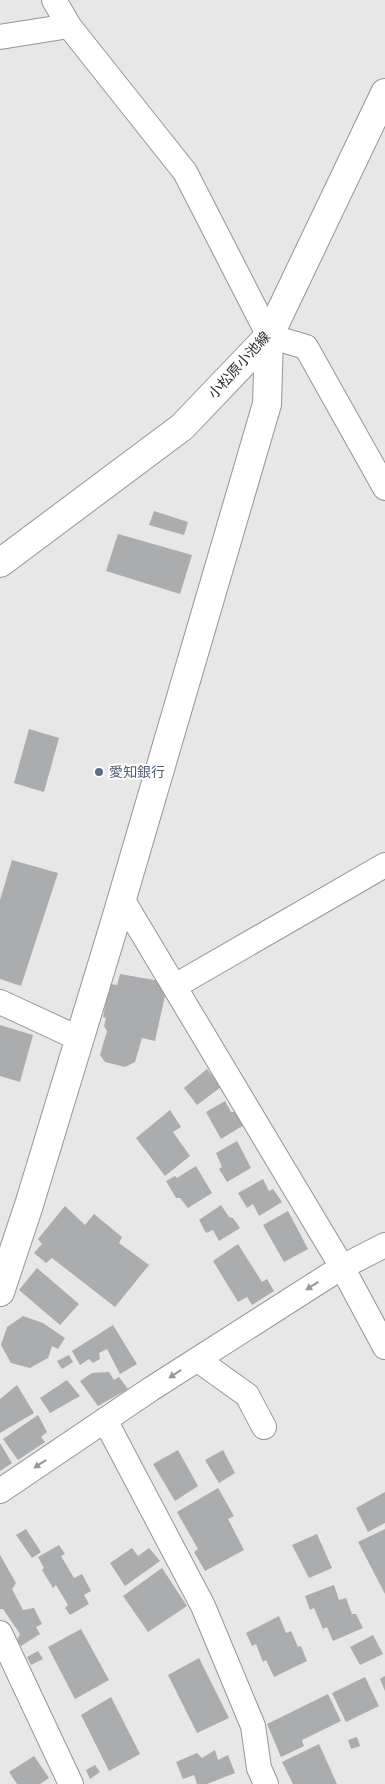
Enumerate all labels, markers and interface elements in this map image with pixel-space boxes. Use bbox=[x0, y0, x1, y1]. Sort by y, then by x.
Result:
street label: 小松原小池線 bbox=[205, 328, 273, 402]
place label: 愛知銀行 bbox=[109, 764, 165, 780]
marker: 愛知銀行 bbox=[93, 766, 105, 778]
one-way arrow bbox=[306, 1281, 319, 1291]
one-way arrow bbox=[169, 1369, 182, 1378]
one-way arrow bbox=[33, 1459, 47, 1469]

